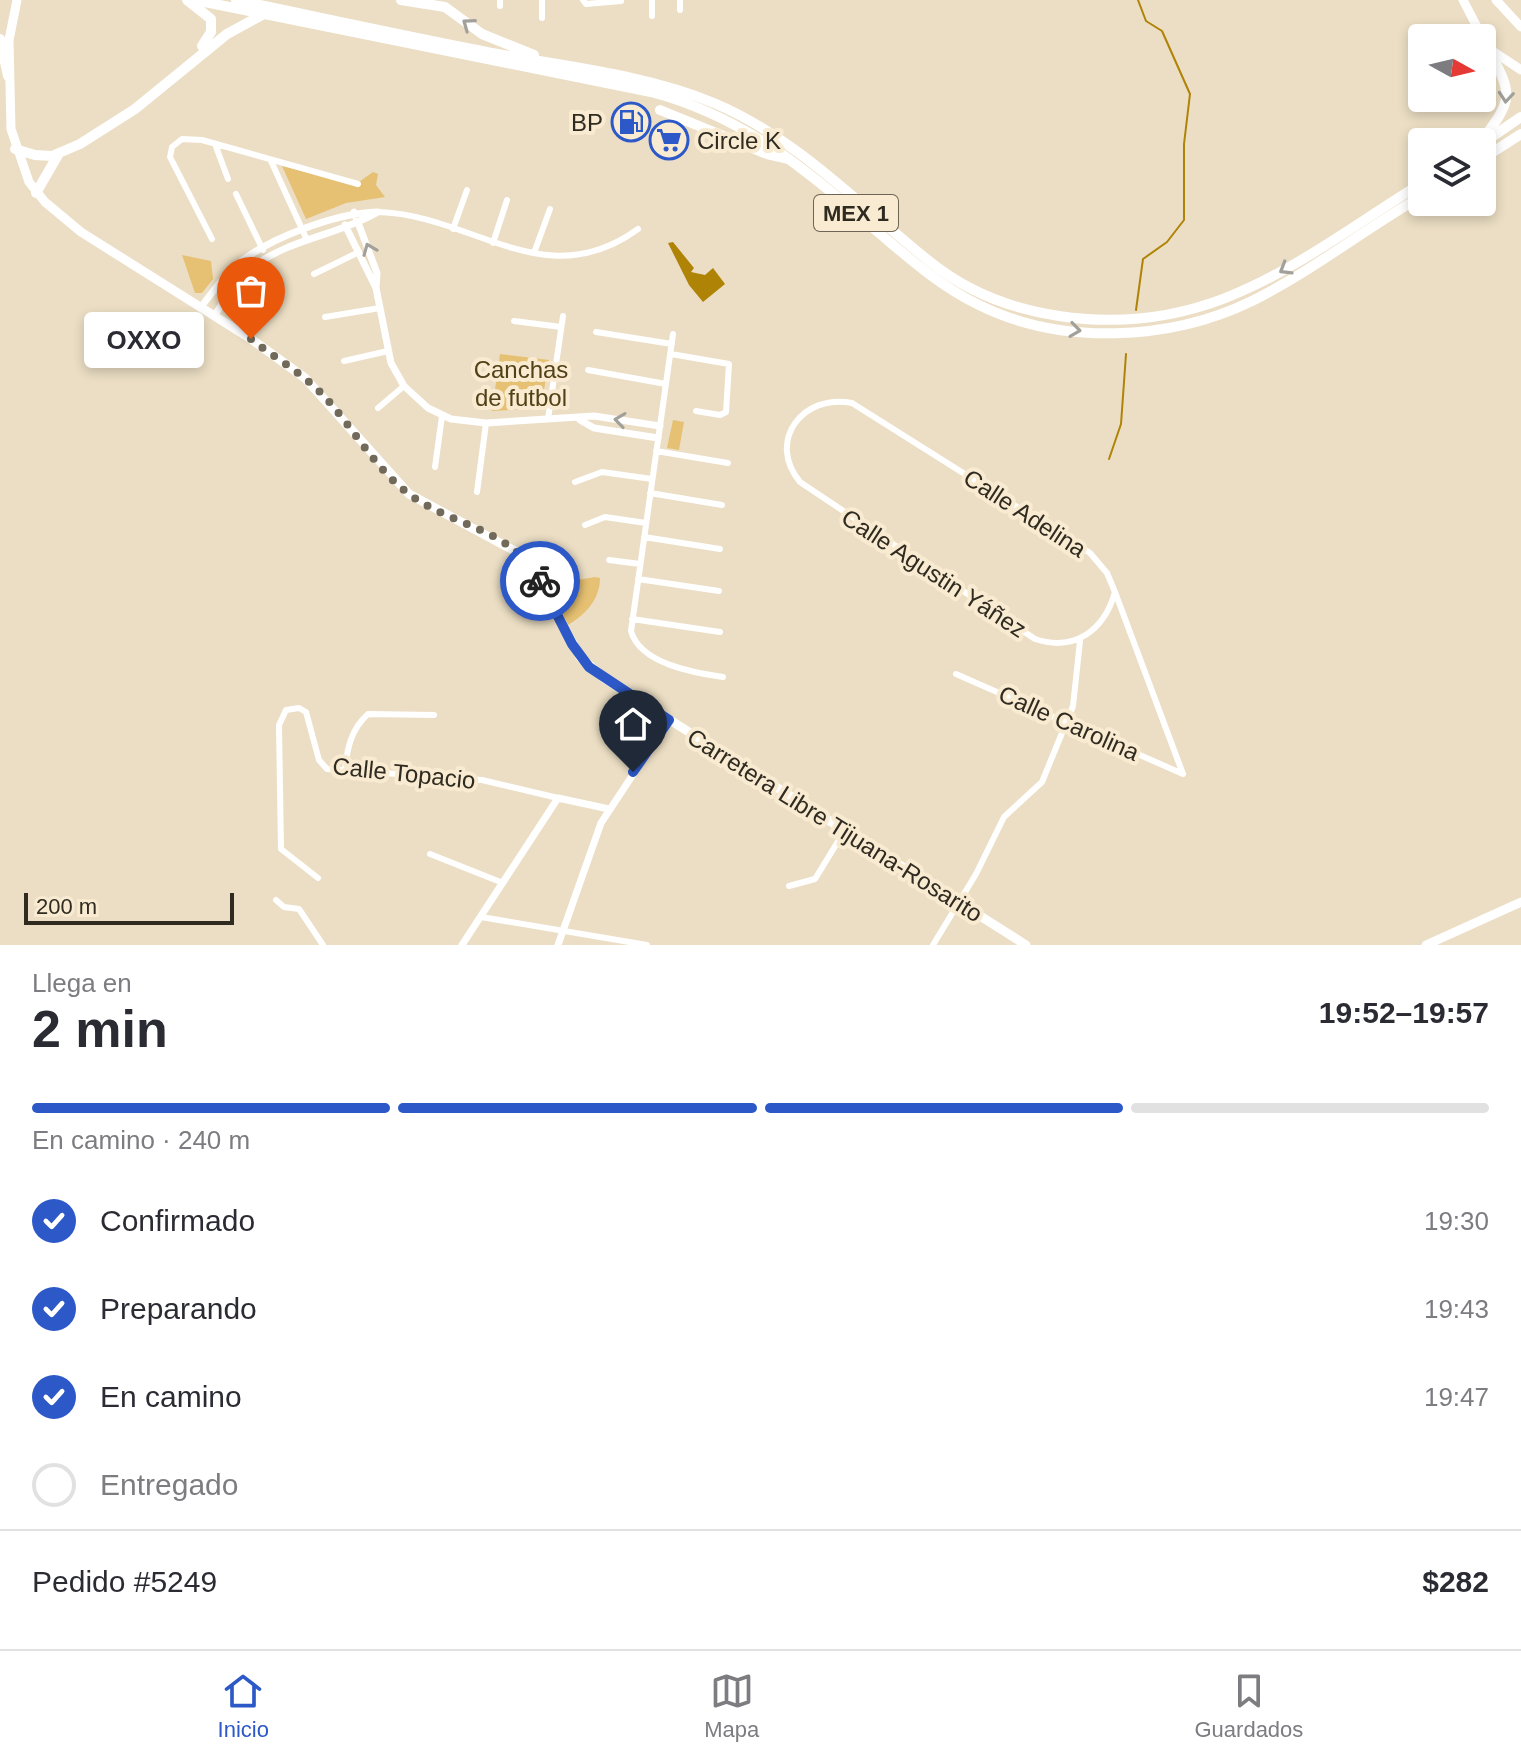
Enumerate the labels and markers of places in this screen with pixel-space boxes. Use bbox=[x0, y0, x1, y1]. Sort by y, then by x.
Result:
fuel station icon: BP bbox=[610, 101, 652, 143]
place label: BP bbox=[571, 109, 603, 136]
supermarket icon: Circle K bbox=[648, 119, 690, 161]
place label: Circle K bbox=[697, 127, 781, 154]
pin bbox=[217, 257, 285, 339]
callout: OXXO bbox=[83, 311, 203, 367]
pin bbox=[599, 690, 667, 772]

